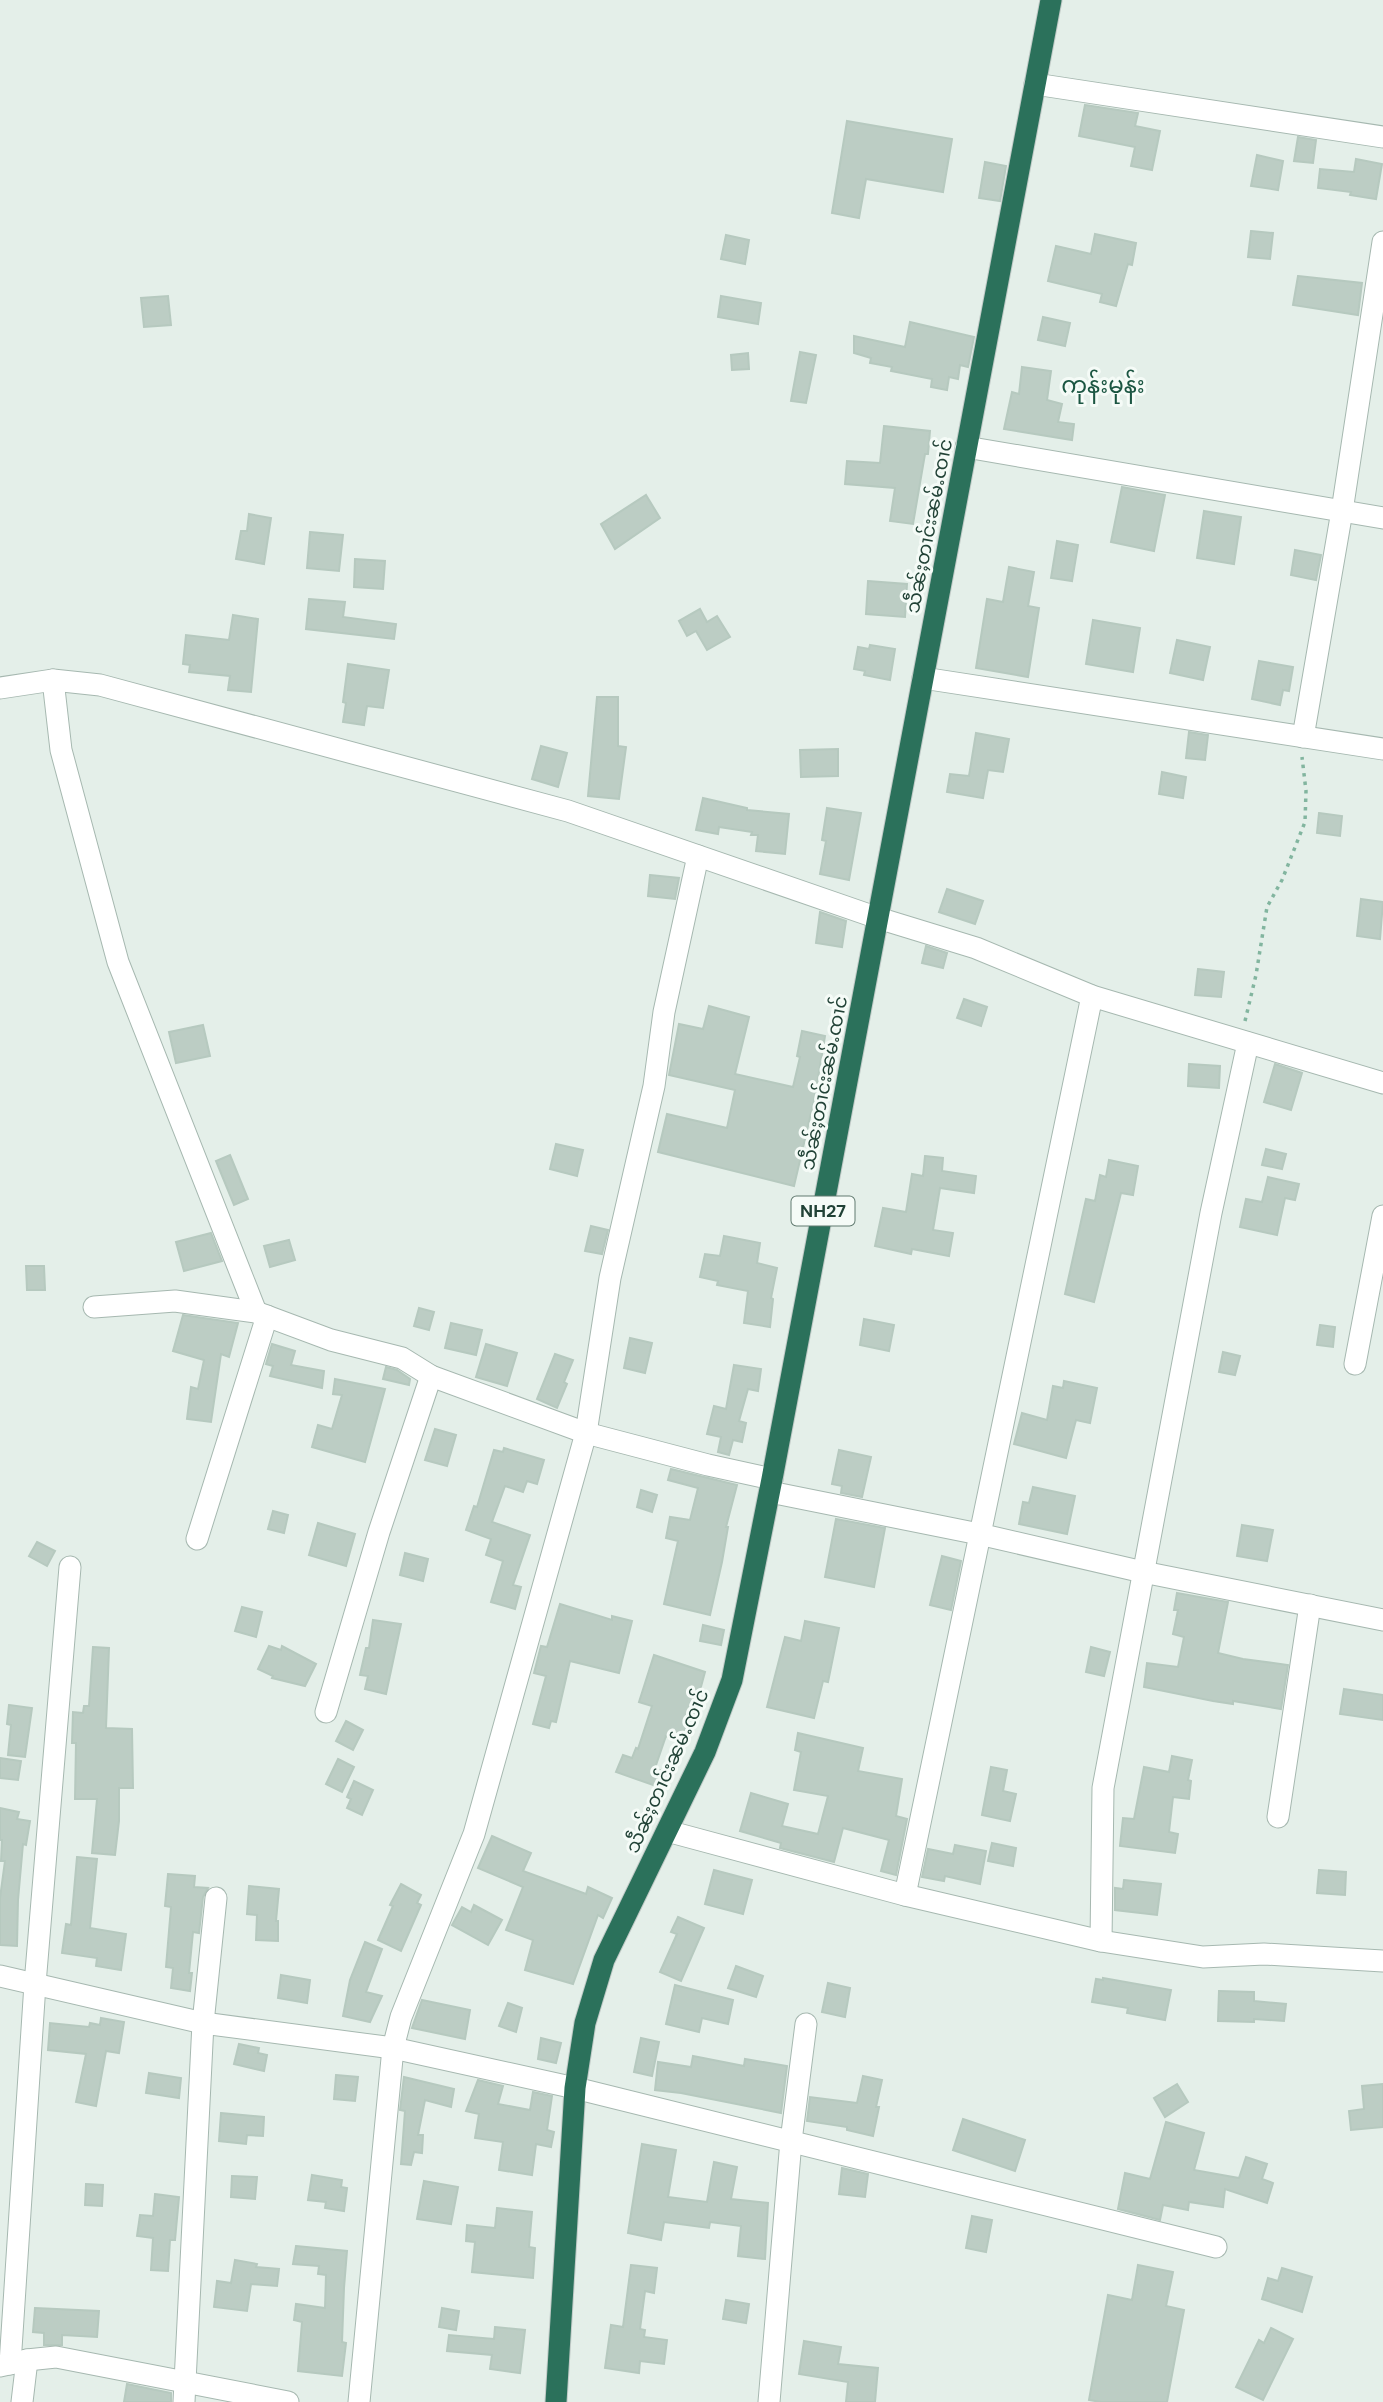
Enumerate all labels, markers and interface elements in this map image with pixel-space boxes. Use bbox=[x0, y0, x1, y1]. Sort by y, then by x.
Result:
district label: ကုန်းမုန်း bbox=[1061, 369, 1145, 404]
street label: သဵၼ်ႈတၢင်းၼမ်ႉၸၢင် bbox=[898, 436, 958, 615]
street label: သဵၼ်ႈတၢင်းၼမ်ႉၸၢင် bbox=[793, 993, 853, 1172]
road number: NH27 bbox=[792, 1196, 854, 1226]
street label: သဵၼ်ႈတၢင်းၼမ်ႉၸၢင် bbox=[618, 1684, 714, 1857]

